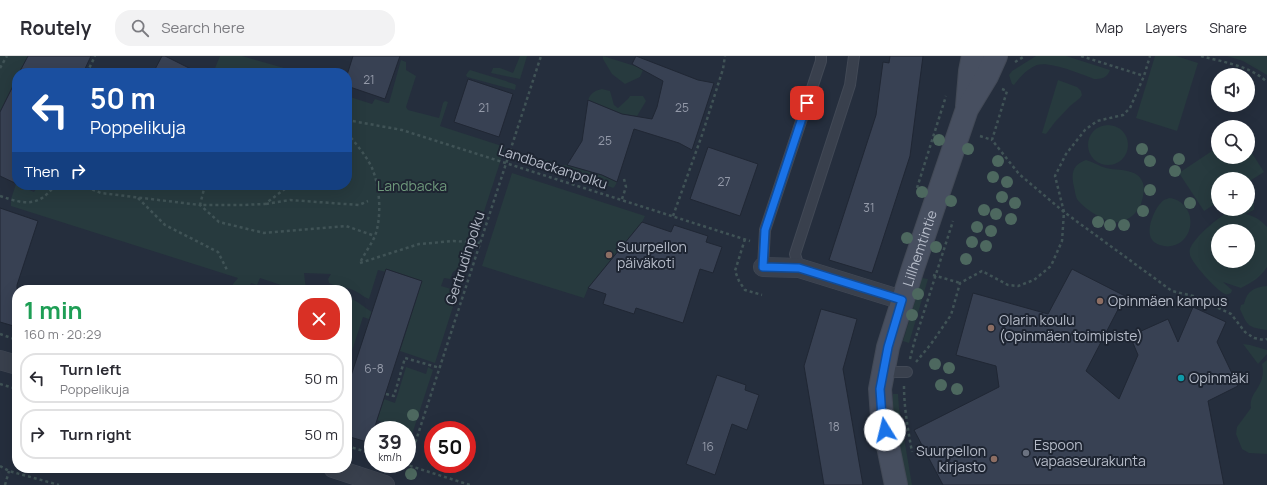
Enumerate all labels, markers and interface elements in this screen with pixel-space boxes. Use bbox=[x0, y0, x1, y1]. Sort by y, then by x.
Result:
search box bbox=[115, 10, 395, 46]
text: Routely bbox=[20, 15, 91, 41]
icon: search bbox=[129, 17, 151, 39]
text: Search here bbox=[161, 17, 245, 38]
text: Map bbox=[1095, 18, 1123, 37]
text: Layers bbox=[1145, 18, 1187, 37]
text: Share bbox=[1209, 18, 1247, 37]
map controls bbox=[1211, 68, 1255, 268]
button: sound bbox=[1211, 68, 1255, 112]
house number: 21 bbox=[363, 71, 375, 88]
text: 50 m bbox=[90, 79, 156, 117]
icon: left bbox=[24, 84, 76, 136]
pin bbox=[790, 86, 824, 120]
icon: arrive bbox=[796, 92, 818, 114]
house number: 21 bbox=[478, 99, 490, 116]
house number: 25 bbox=[675, 99, 689, 116]
text: Poppelikuja bbox=[90, 115, 186, 139]
button: search bbox=[1211, 120, 1255, 164]
house number: 25 bbox=[598, 132, 612, 149]
street label: Landbackanpolku bbox=[496, 140, 610, 193]
icon: right bbox=[67, 160, 89, 182]
text: Then bbox=[24, 161, 59, 182]
button: + bbox=[1211, 172, 1255, 216]
house number: 27 bbox=[718, 173, 730, 190]
park label: Landbacka bbox=[377, 176, 447, 195]
house number: 31 bbox=[863, 199, 875, 216]
street label: Lillhemtintie bbox=[898, 207, 941, 289]
street label: Gertrudinpolku bbox=[440, 209, 489, 307]
button: − bbox=[1211, 224, 1255, 268]
place label: Suurpellon päiväkoti bbox=[617, 237, 687, 272]
marker: Suurpellon päiväkoti bbox=[604, 250, 614, 260]
place label: Opinmäen kampus bbox=[1108, 291, 1227, 310]
text: 1 min bbox=[24, 293, 83, 326]
marker: Opinmäen kampus bbox=[1095, 296, 1105, 306]
button: close bbox=[298, 298, 340, 340]
place label: Olarin koulu (Opinmäen toimipiste) bbox=[999, 310, 1143, 345]
marker: Olarin koulu (Opinmäen toimipiste) bbox=[986, 323, 996, 333]
text: 160 m · 20:29 bbox=[24, 325, 102, 343]
text: Turn left bbox=[60, 359, 122, 380]
house number: 6-8 bbox=[364, 360, 384, 377]
icon: left bbox=[26, 367, 48, 389]
text: 50 m bbox=[304, 368, 338, 389]
place label: Opinmäki bbox=[1189, 368, 1249, 387]
marker: Opinmäki bbox=[1176, 373, 1186, 383]
text: Poppelikuja bbox=[60, 380, 129, 398]
position arrow bbox=[864, 409, 906, 451]
house number: 18 bbox=[828, 418, 840, 435]
speed limit sign: 50 bbox=[424, 421, 476, 473]
icon: right bbox=[26, 423, 48, 445]
text: Turn right bbox=[60, 424, 131, 445]
text: 50 m bbox=[304, 424, 338, 445]
text: 39 bbox=[378, 428, 402, 455]
place label: Espoon vapaaseurakunta bbox=[1034, 435, 1146, 470]
house number: 16 bbox=[702, 438, 714, 455]
place label: Suurpellon kirjasto bbox=[916, 441, 986, 476]
marker: Espoon vapaaseurakunta bbox=[1021, 448, 1031, 458]
text: km/h bbox=[378, 450, 402, 464]
marker: Suurpellon kirjasto bbox=[989, 454, 999, 464]

